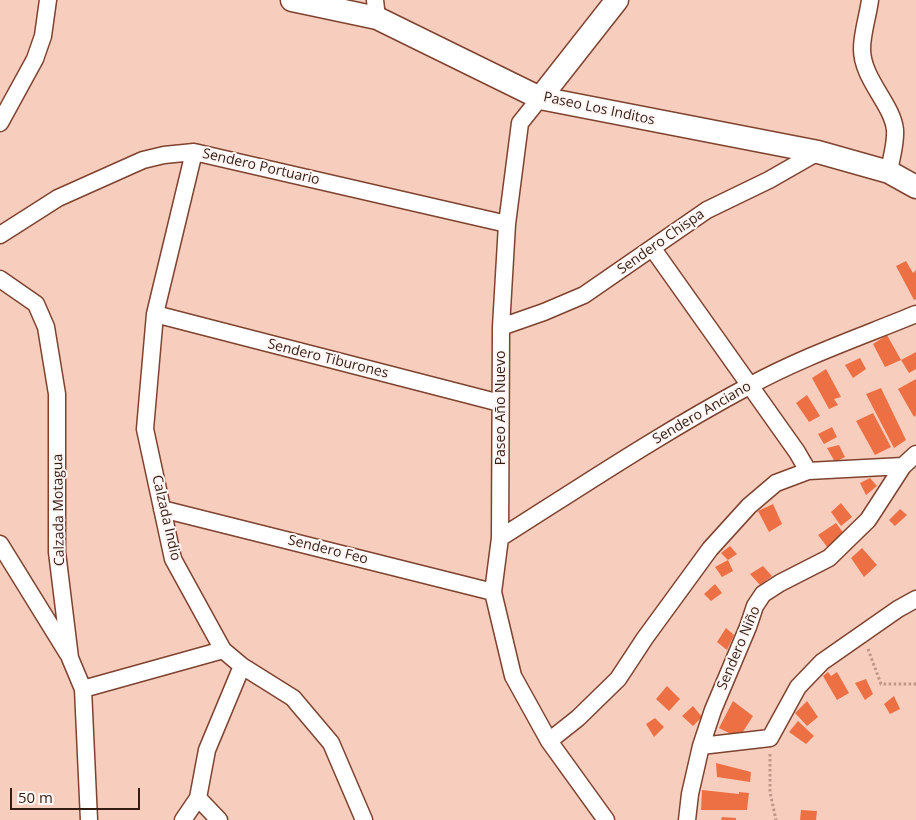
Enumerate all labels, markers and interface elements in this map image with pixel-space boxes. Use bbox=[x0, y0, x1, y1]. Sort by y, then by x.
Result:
street label: Paseo Los Inditos bbox=[542, 89, 656, 129]
street label: Sendero Portuario bbox=[201, 145, 321, 189]
street label: Sendero Chispa bbox=[614, 206, 708, 278]
street label: Sendero Tiburones bbox=[266, 336, 390, 382]
street label: Paseo Año Nuevo bbox=[493, 351, 509, 465]
street label: Sendero Anciano bbox=[650, 378, 754, 448]
street label: Calzada Motagua bbox=[50, 454, 68, 566]
street label: Calzada Indio bbox=[148, 473, 184, 563]
street label: Sendero Feo bbox=[286, 532, 370, 568]
street label: Sendero Niño bbox=[714, 604, 764, 692]
scale bar bbox=[12, 778, 142, 810]
text: 50 m bbox=[18, 787, 53, 807]

